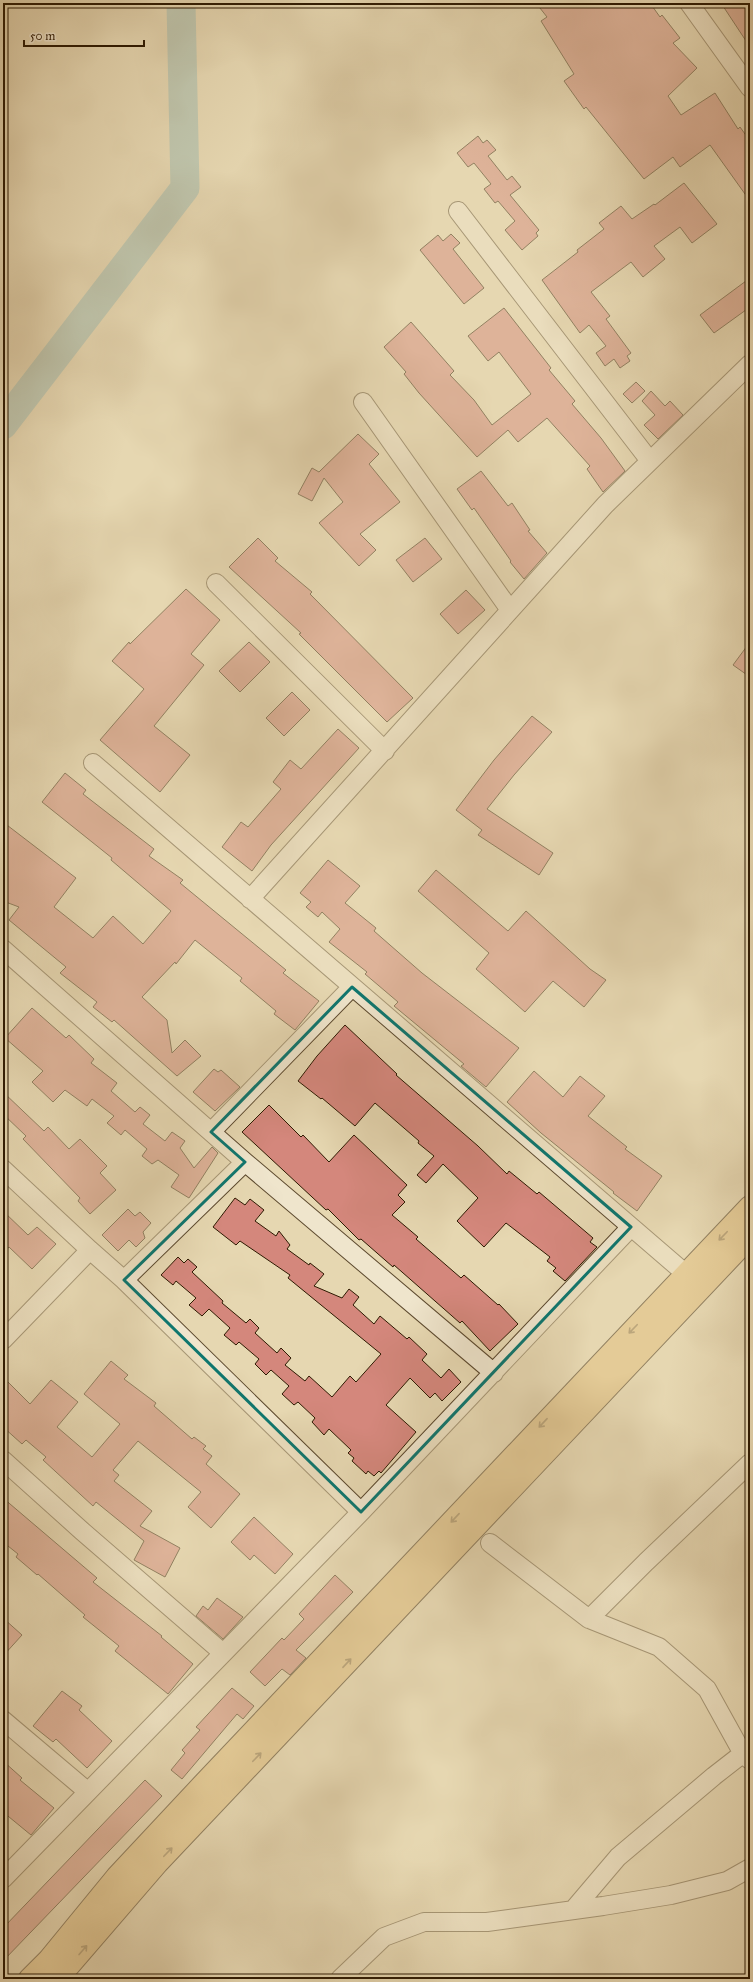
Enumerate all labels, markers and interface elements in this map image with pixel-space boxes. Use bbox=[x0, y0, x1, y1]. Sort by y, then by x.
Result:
scale bar bbox=[24, 22, 144, 48]
text: 50 m bbox=[30, 29, 55, 43]
one-way arrow bbox=[718, 1231, 728, 1241]
one-way arrow bbox=[629, 1324, 638, 1334]
one-way arrow bbox=[539, 1418, 548, 1428]
one-way arrow bbox=[450, 1513, 459, 1523]
one-way arrow bbox=[342, 1658, 351, 1668]
one-way arrow bbox=[253, 1752, 262, 1763]
one-way arrow bbox=[163, 1847, 173, 1857]
one-way arrow bbox=[78, 1945, 87, 1955]

